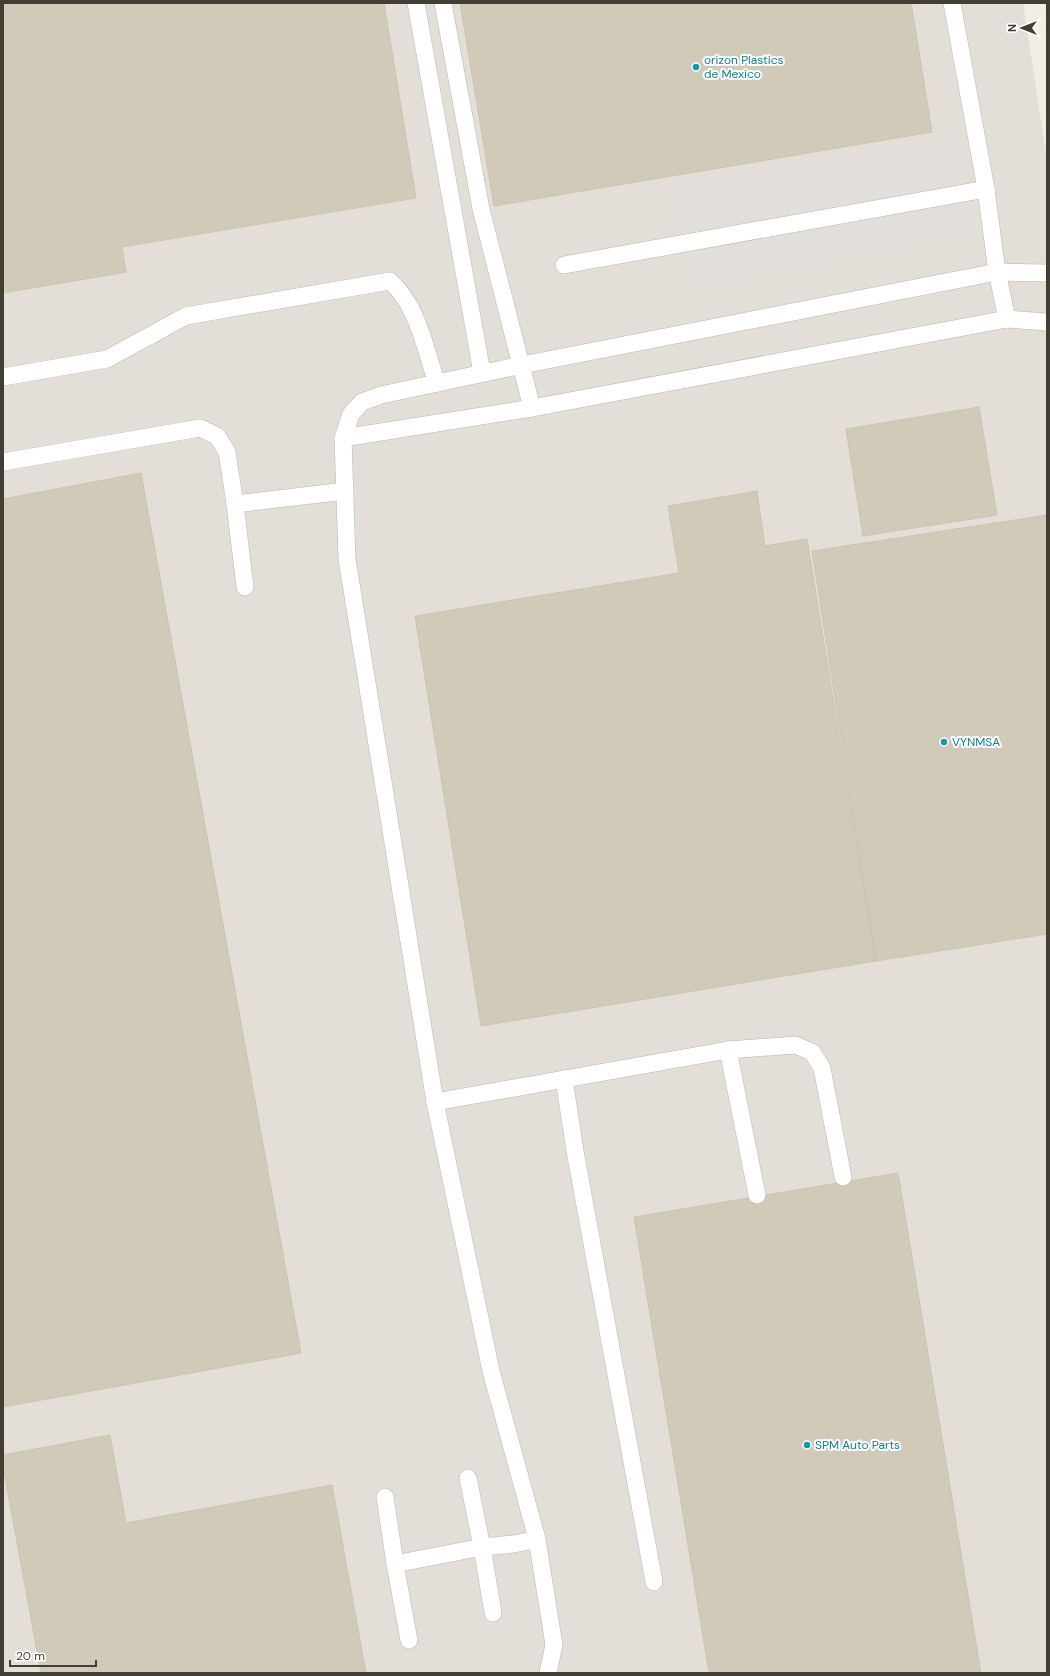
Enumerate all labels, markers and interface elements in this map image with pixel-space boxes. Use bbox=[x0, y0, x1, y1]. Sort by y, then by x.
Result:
north arrow bbox=[1002, 8, 1042, 48]
text: N bbox=[1005, 24, 1019, 32]
place label: orizon Plastics de Mexico bbox=[704, 52, 784, 82]
marker: orizon Plastics de Mexico bbox=[691, 62, 701, 72]
place label: VYNMSA bbox=[952, 734, 1000, 750]
marker: VYNMSA bbox=[939, 737, 949, 747]
place label: SPM Auto Parts bbox=[815, 1437, 900, 1453]
marker: SPM Auto Parts bbox=[802, 1440, 812, 1450]
scale bar bbox=[10, 1642, 96, 1668]
text: 20 m bbox=[16, 1648, 45, 1664]

